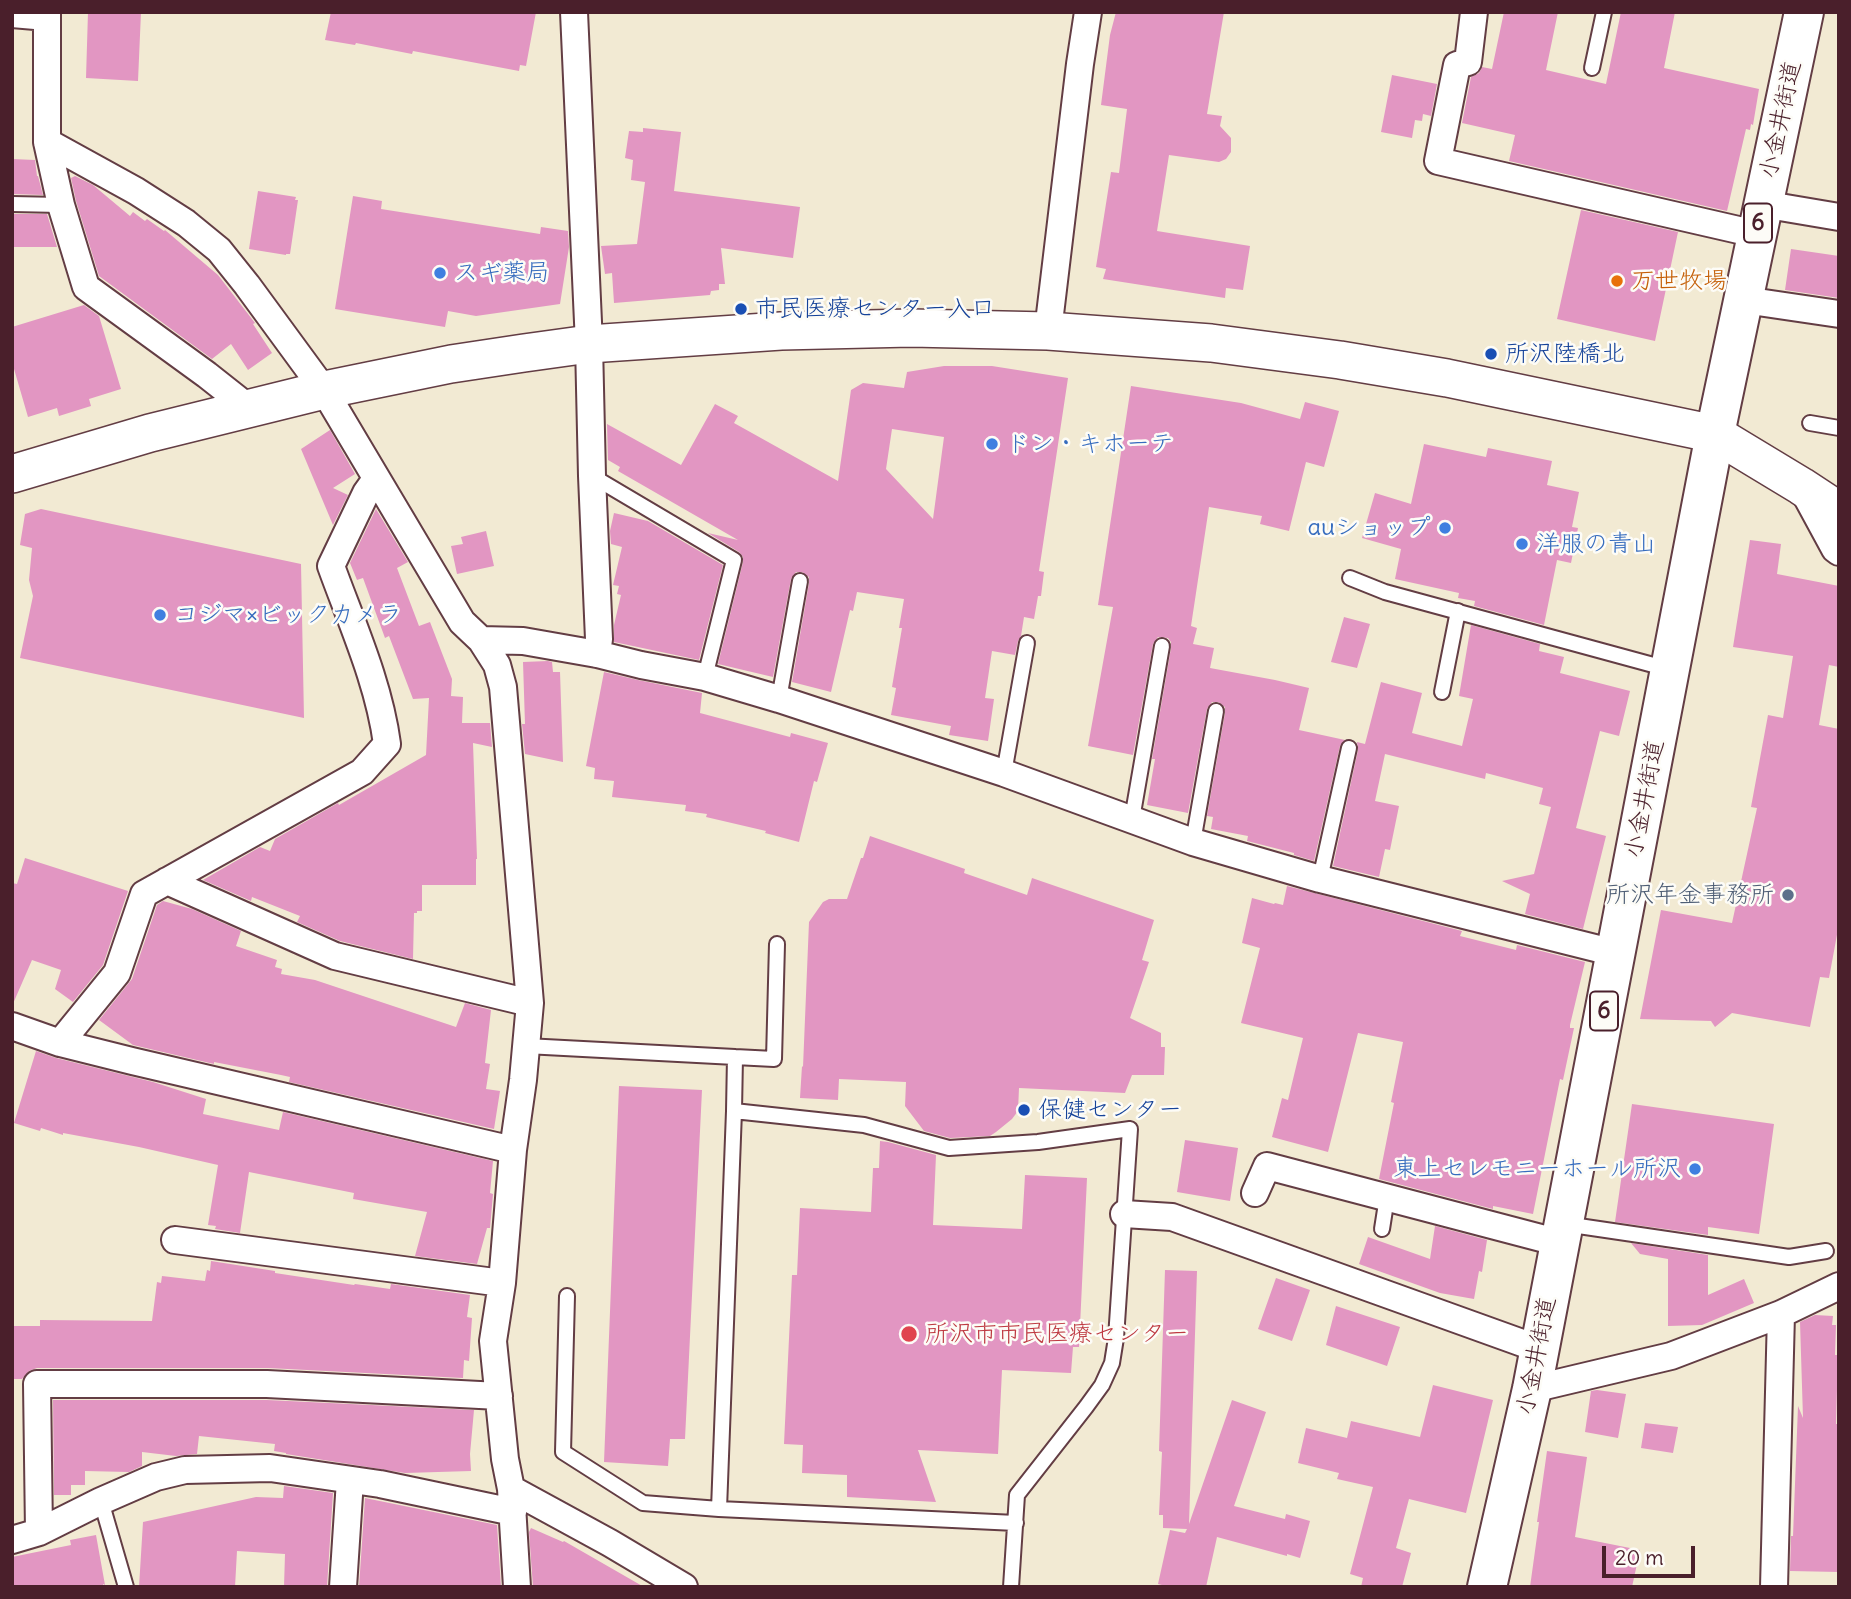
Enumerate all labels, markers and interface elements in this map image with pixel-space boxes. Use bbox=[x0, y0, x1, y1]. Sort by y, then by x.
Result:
street label: 小金井街道 bbox=[1754, 58, 1808, 182]
road number: 6 bbox=[1744, 204, 1772, 243]
place label: スギ薬局 bbox=[454, 259, 550, 287]
marker: スギ薬局 bbox=[432, 265, 448, 281]
place label: 万世牧場 bbox=[1631, 267, 1727, 295]
marker: 万世牧場 bbox=[1609, 273, 1625, 289]
place label: 市民医療センター入口 bbox=[755, 295, 995, 323]
marker: 市民医療センター入口 bbox=[733, 301, 749, 317]
place label: 所沢陸橋北 bbox=[1505, 340, 1625, 368]
marker: 所沢陸橋北 bbox=[1483, 346, 1499, 362]
place label: ドン・キホーテ bbox=[1006, 430, 1174, 458]
marker: ドン・キホーテ bbox=[984, 436, 1000, 452]
place label: auショップ bbox=[1307, 514, 1431, 542]
marker: auショップ bbox=[1437, 520, 1453, 536]
place label: 洋服の青山 bbox=[1536, 530, 1656, 558]
marker: 洋服の青山 bbox=[1514, 536, 1530, 552]
place label: コジマ×ビックカメラ bbox=[174, 601, 402, 629]
marker: コジマ×ビックカメラ bbox=[152, 607, 168, 623]
street label: 小金井街道 bbox=[1619, 737, 1671, 861]
place label: 所沢年金事務所 bbox=[1606, 881, 1774, 909]
marker: 所沢年金事務所 bbox=[1780, 887, 1796, 903]
road number: 6 bbox=[1590, 992, 1618, 1030]
place label: 保健センター bbox=[1038, 1096, 1182, 1124]
marker: 保健センター bbox=[1016, 1102, 1032, 1118]
place label: 東上セレモニーホール所沢 bbox=[1393, 1155, 1681, 1183]
marker: 東上セレモニーホール所沢 bbox=[1687, 1161, 1703, 1177]
street label: 小金井街道 bbox=[1511, 1294, 1563, 1418]
place label: 所沢市市民医療センター bbox=[925, 1320, 1189, 1348]
marker: 所沢市市民医療センター bbox=[899, 1324, 919, 1344]
scale bar bbox=[1606, 1532, 1699, 1576]
text: 20 m bbox=[1615, 1544, 1664, 1571]

